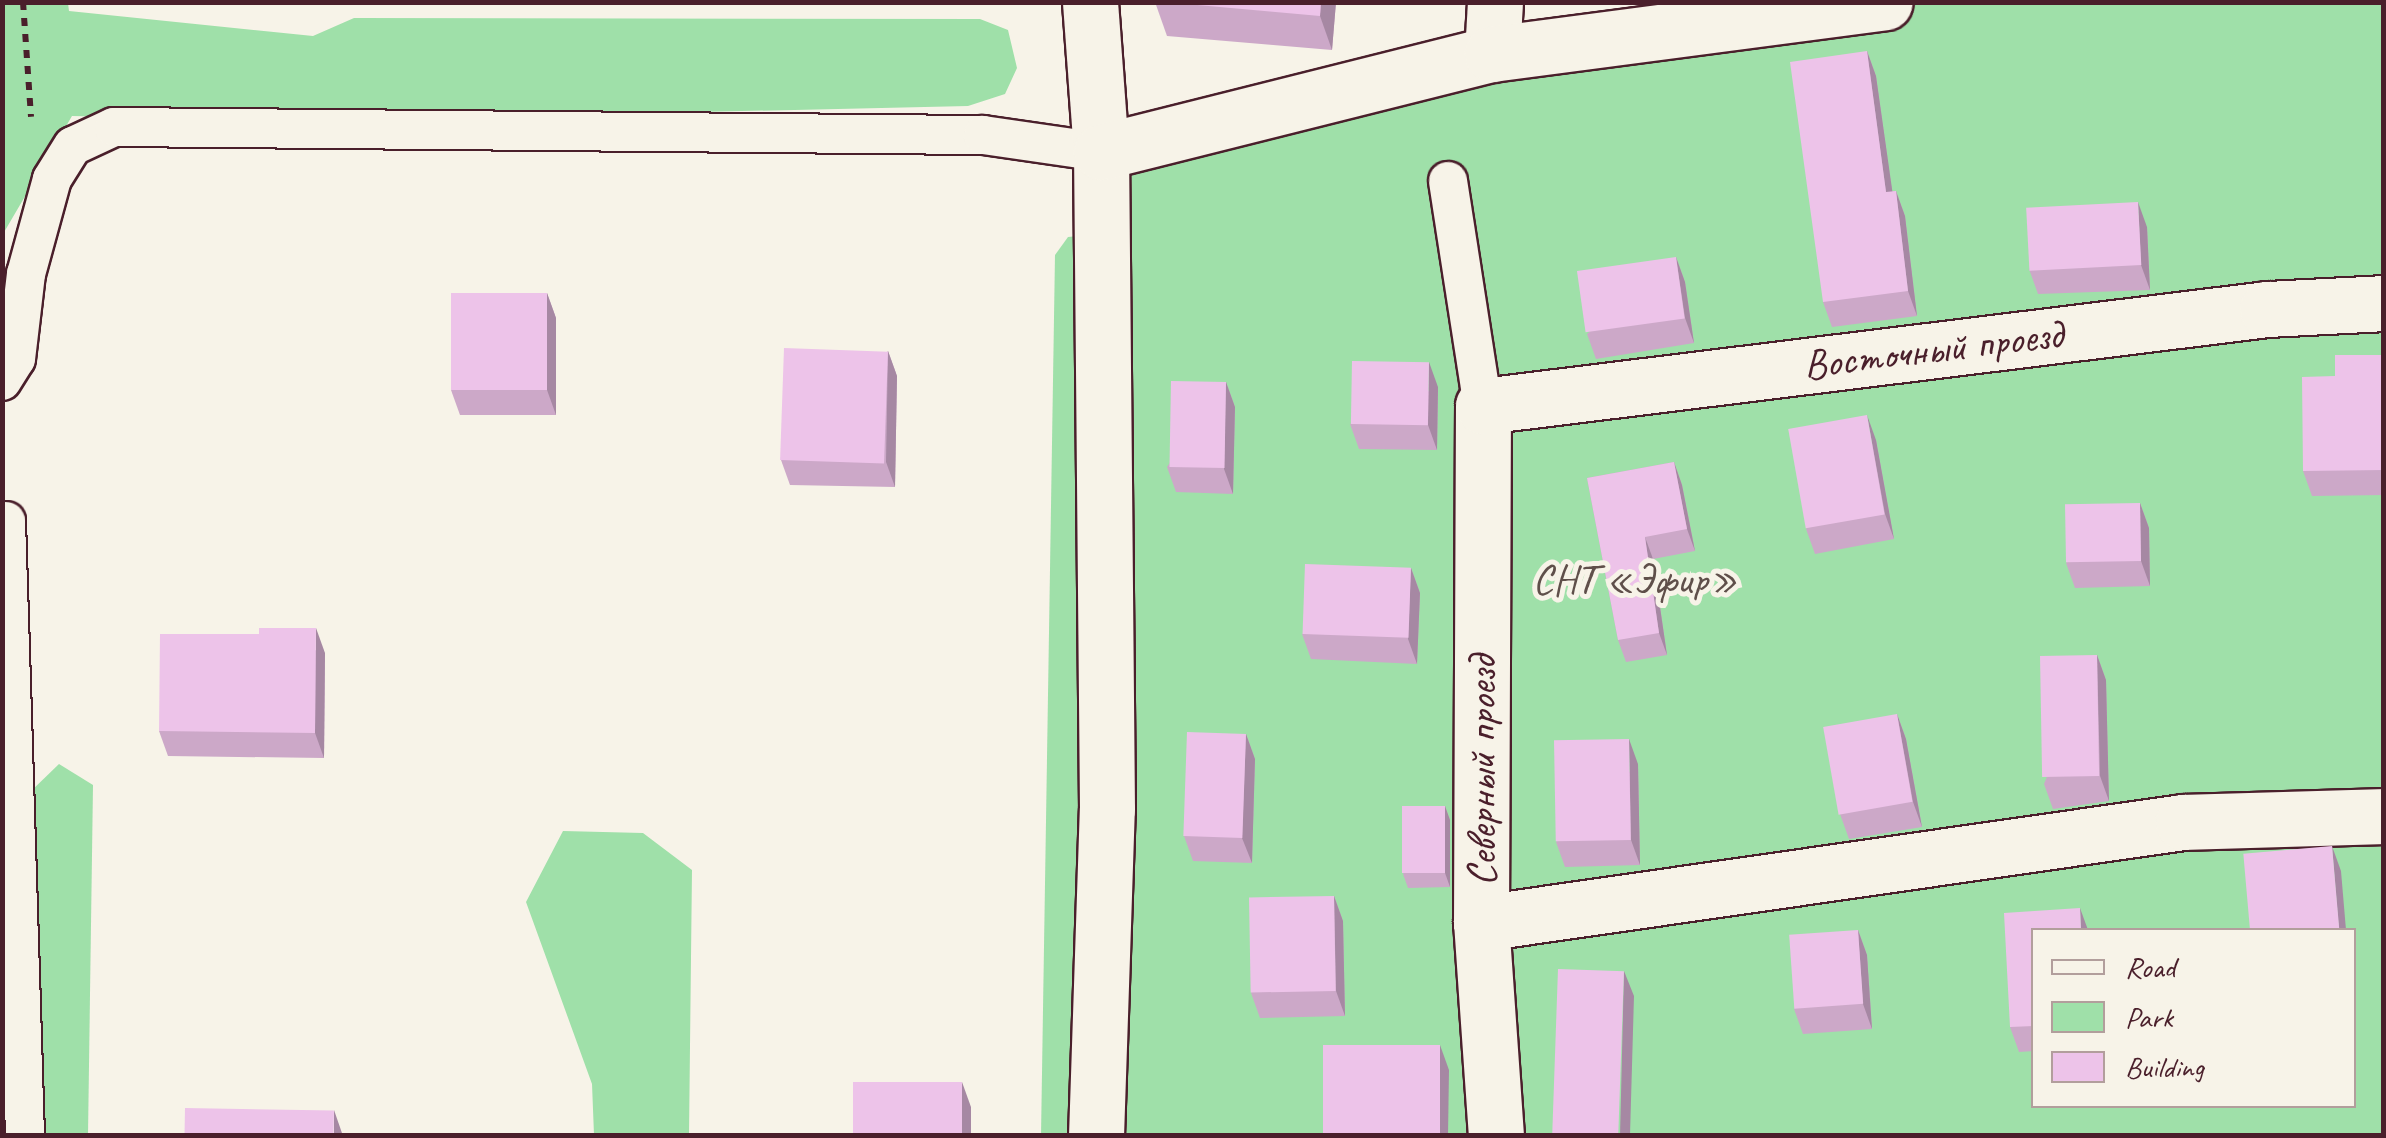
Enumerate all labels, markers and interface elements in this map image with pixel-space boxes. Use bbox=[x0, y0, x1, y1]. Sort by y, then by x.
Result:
street label: Восточный проезд bbox=[1801, 309, 2065, 391]
park label: СНТ «Эфир» bbox=[1533, 555, 1737, 605]
street label: Северный проезд bbox=[1457, 656, 1507, 886]
legend bbox=[2031, 928, 2356, 1108]
text: Road bbox=[2125, 948, 2175, 986]
text: Park bbox=[2125, 998, 2173, 1036]
text: Building bbox=[2125, 1048, 2204, 1086]

